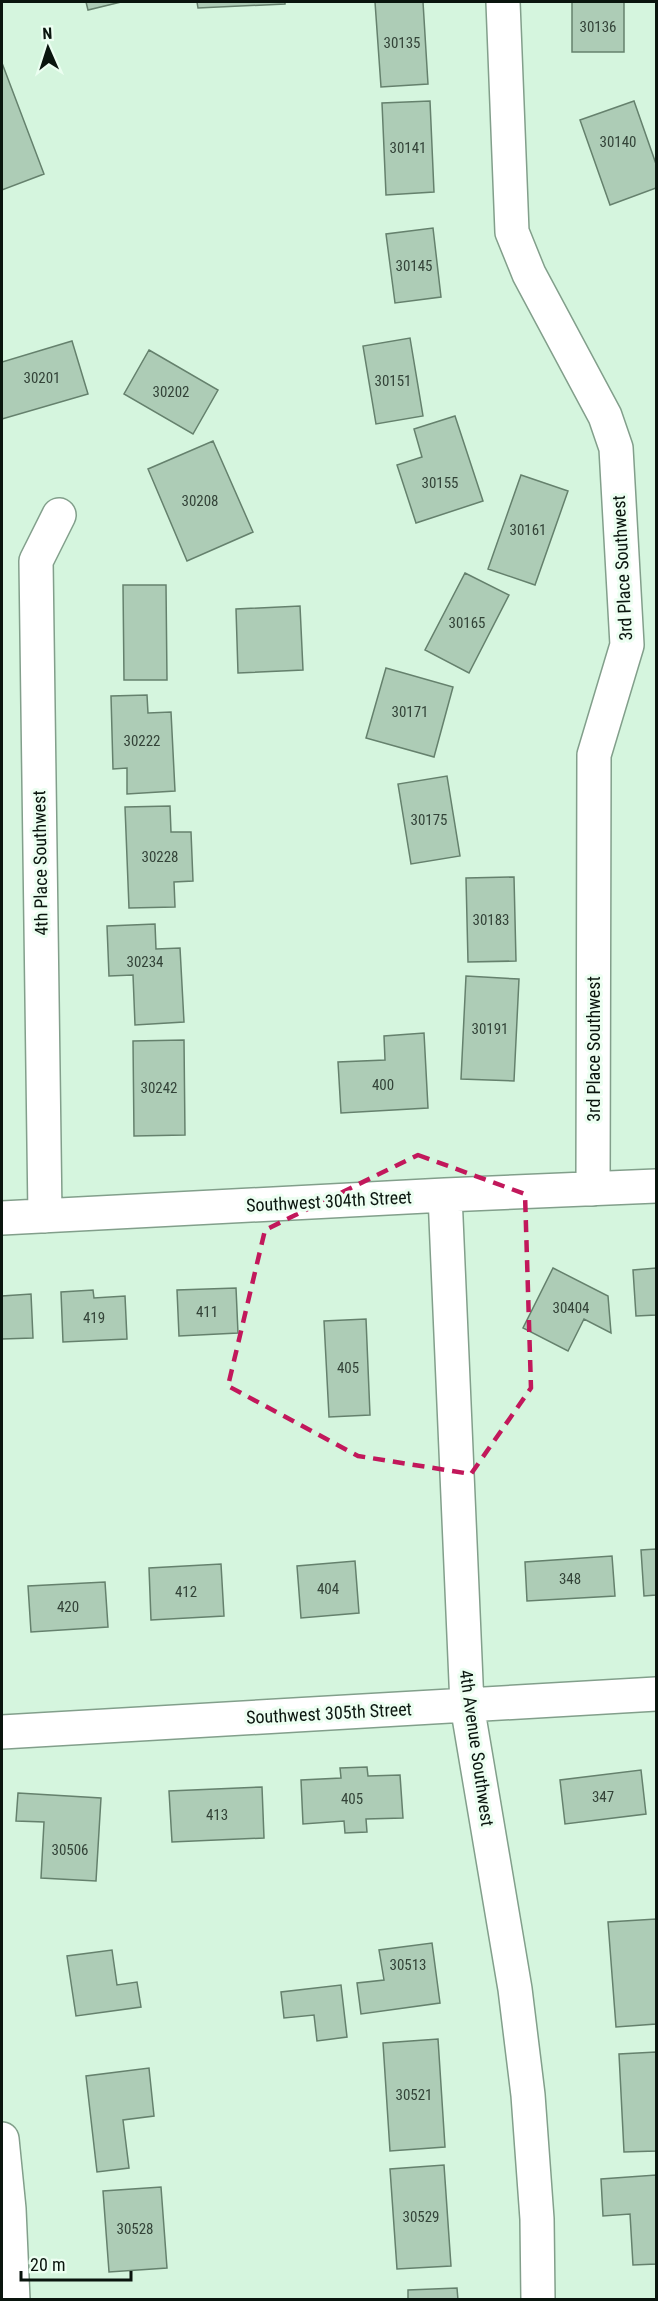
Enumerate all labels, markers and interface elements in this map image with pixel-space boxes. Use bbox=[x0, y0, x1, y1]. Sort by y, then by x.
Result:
north arrow bbox=[18, 18, 78, 78]
house number: 30136 bbox=[579, 18, 617, 36]
text: N bbox=[42, 24, 53, 43]
house number: 30135 bbox=[383, 34, 421, 52]
house number: 30140 bbox=[599, 133, 637, 151]
house number: 30141 bbox=[389, 139, 427, 157]
house number: 30145 bbox=[395, 257, 433, 275]
house number: 30201 bbox=[23, 369, 61, 387]
house number: 30151 bbox=[374, 372, 412, 390]
house number: 30202 bbox=[152, 383, 190, 401]
house number: 30155 bbox=[421, 474, 459, 492]
house number: 30208 bbox=[181, 492, 219, 510]
street label: 3rd Place Southwest bbox=[608, 495, 636, 641]
house number: 30161 bbox=[509, 521, 547, 539]
house number: 30165 bbox=[448, 614, 486, 632]
house number: 30171 bbox=[391, 703, 429, 721]
house number: 30222 bbox=[123, 732, 161, 750]
street label: 4th Place Southwest bbox=[28, 790, 52, 936]
house number: 30175 bbox=[410, 811, 448, 829]
house number: 30228 bbox=[141, 848, 179, 866]
house number: 30183 bbox=[472, 911, 510, 929]
house number: 30234 bbox=[126, 953, 164, 971]
street label: 3rd Place Southwest bbox=[583, 976, 604, 1122]
house number: 30191 bbox=[471, 1020, 509, 1038]
house number: 400 bbox=[372, 1076, 394, 1094]
house number: 30242 bbox=[140, 1079, 178, 1097]
street label: Southwest 304th Street bbox=[246, 1186, 412, 1216]
house number: 30404 bbox=[552, 1299, 590, 1317]
house number: 411 bbox=[196, 1303, 218, 1321]
house number: 419 bbox=[83, 1309, 105, 1327]
house number: 405 bbox=[337, 1359, 359, 1377]
house number: 348 bbox=[559, 1570, 581, 1588]
house number: 404 bbox=[317, 1580, 339, 1598]
house number: 412 bbox=[175, 1583, 197, 1601]
house number: 420 bbox=[57, 1598, 79, 1616]
street label: 4th Avenue Southwest bbox=[456, 1668, 498, 1828]
street label: Southwest 305th Street bbox=[246, 1698, 412, 1728]
house number: 347 bbox=[592, 1788, 614, 1806]
house number: 405 bbox=[341, 1790, 363, 1808]
house number: 413 bbox=[206, 1806, 228, 1824]
house number: 30506 bbox=[51, 1841, 89, 1859]
house number: 30513 bbox=[389, 1956, 427, 1974]
house number: 30521 bbox=[395, 2086, 433, 2104]
house number: 30529 bbox=[402, 2208, 440, 2226]
house number: 30528 bbox=[116, 2220, 154, 2238]
scale bar bbox=[21, 2244, 130, 2282]
text: 20 m bbox=[30, 2254, 65, 2275]

